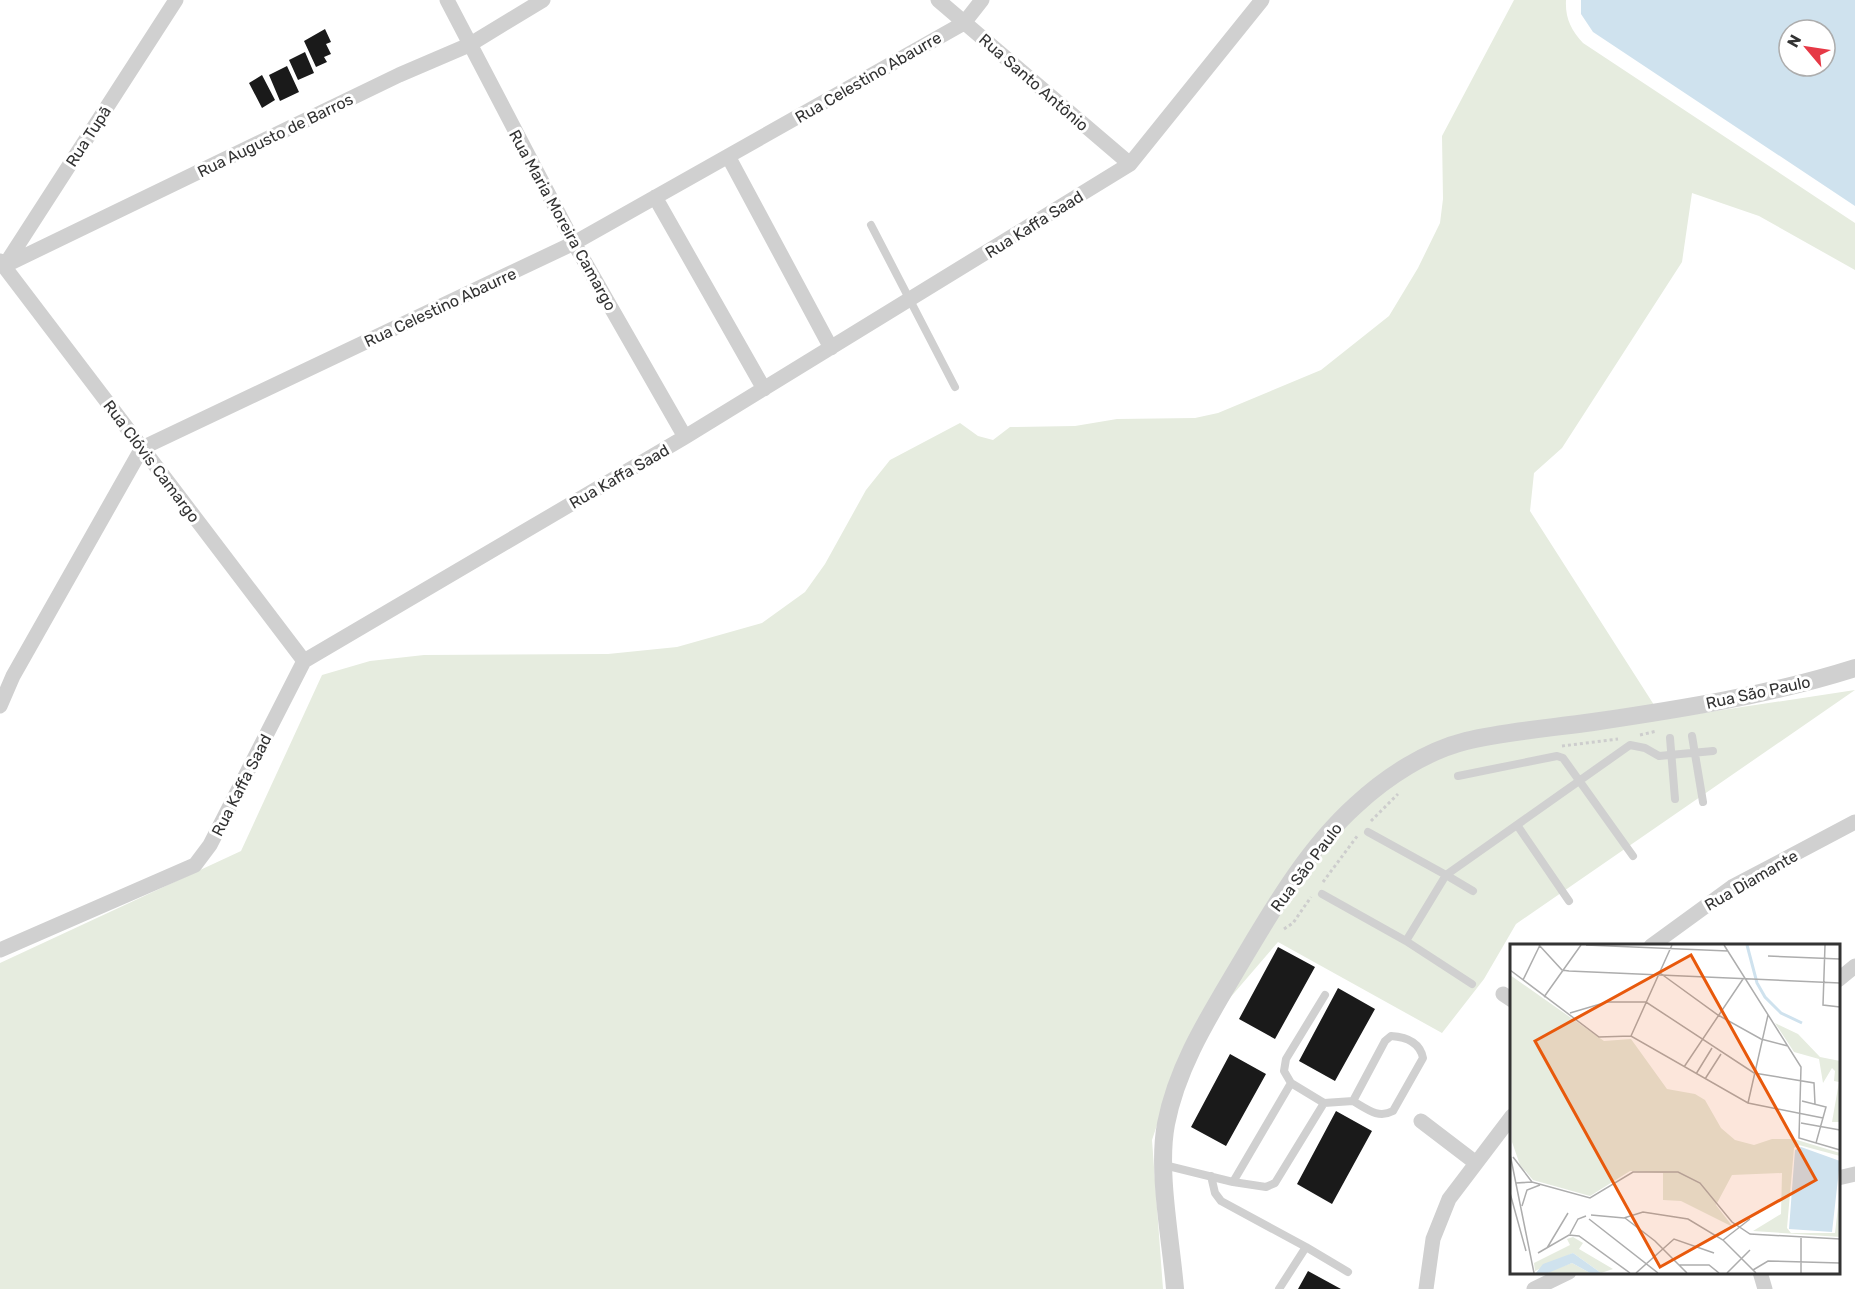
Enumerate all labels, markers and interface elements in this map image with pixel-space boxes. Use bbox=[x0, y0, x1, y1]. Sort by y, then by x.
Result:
north arrow bbox=[1777, 18, 1837, 78]
street label: Rua Celestino Abaurre bbox=[792, 28, 945, 127]
street label: Rua Santo Antônio bbox=[975, 30, 1092, 135]
text: N bbox=[1783, 31, 1805, 51]
street label: Rua Augusto de Barros bbox=[194, 90, 356, 181]
street label: Rua Tupã bbox=[62, 102, 115, 170]
street label: Rua Maria Moreira Camargo bbox=[505, 127, 620, 314]
street label: Rua Kaffa Saad bbox=[982, 187, 1087, 262]
street label: Rua Celestino Abaurre bbox=[361, 264, 519, 351]
street label: Rua Clóvis Camargo bbox=[99, 396, 204, 526]
street label: Rua Kaffa Saad bbox=[566, 440, 672, 513]
street label: Rua São Paulo bbox=[1704, 672, 1812, 713]
street label: Rua Kaffa Saad bbox=[208, 731, 275, 839]
street label: Rua São Paulo bbox=[1267, 819, 1346, 916]
street label: Rua Diamante bbox=[1701, 846, 1801, 915]
inset map bbox=[1510, 944, 1840, 1274]

